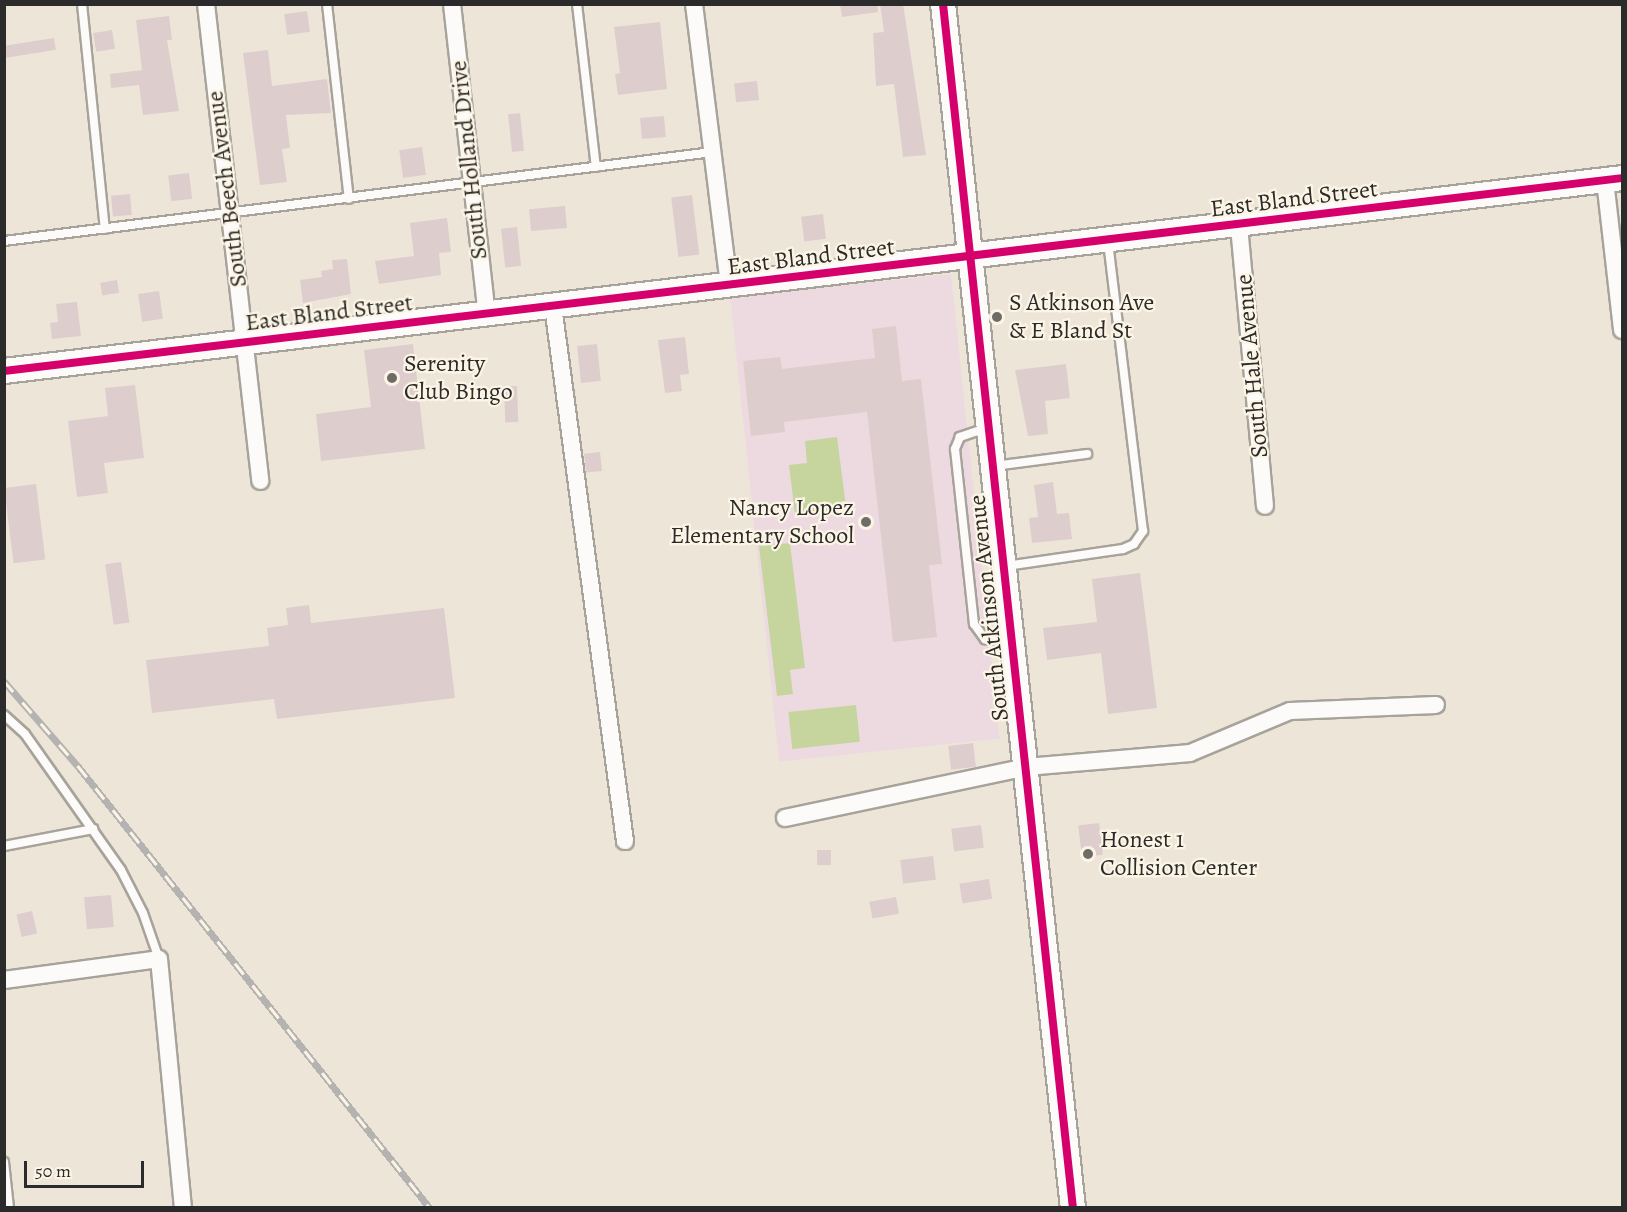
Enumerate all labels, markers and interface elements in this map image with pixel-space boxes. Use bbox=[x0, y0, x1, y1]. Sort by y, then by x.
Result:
street label: South Holland Drive bbox=[444, 59, 494, 261]
street label: South Beech Avenue bbox=[201, 89, 253, 289]
street label: East Bland Street bbox=[1209, 174, 1379, 224]
street label: East Bland Street bbox=[726, 232, 896, 282]
street label: South Hale Avenue bbox=[1230, 273, 1274, 459]
street label: East Bland Street bbox=[244, 288, 414, 338]
place label: S Atkinson Ave & E Bland St bbox=[1009, 289, 1154, 345]
marker: S Atkinson Ave & E Bland St bbox=[990, 310, 1004, 324]
place label: Serenity Club Bingo bbox=[404, 350, 513, 406]
marker: Serenity Club Bingo bbox=[385, 371, 399, 385]
street label: South Atkinson Avenue bbox=[963, 493, 1015, 723]
place label: Nancy Lopez Elementary School bbox=[670, 494, 854, 550]
marker: Nancy Lopez Elementary School bbox=[859, 515, 873, 529]
place label: Honest 1 Collision Center bbox=[1100, 826, 1258, 882]
marker: Honest 1 Collision Center bbox=[1081, 847, 1095, 861]
scale bar bbox=[27, 1149, 147, 1187]
text: 50 m bbox=[35, 1159, 71, 1183]

